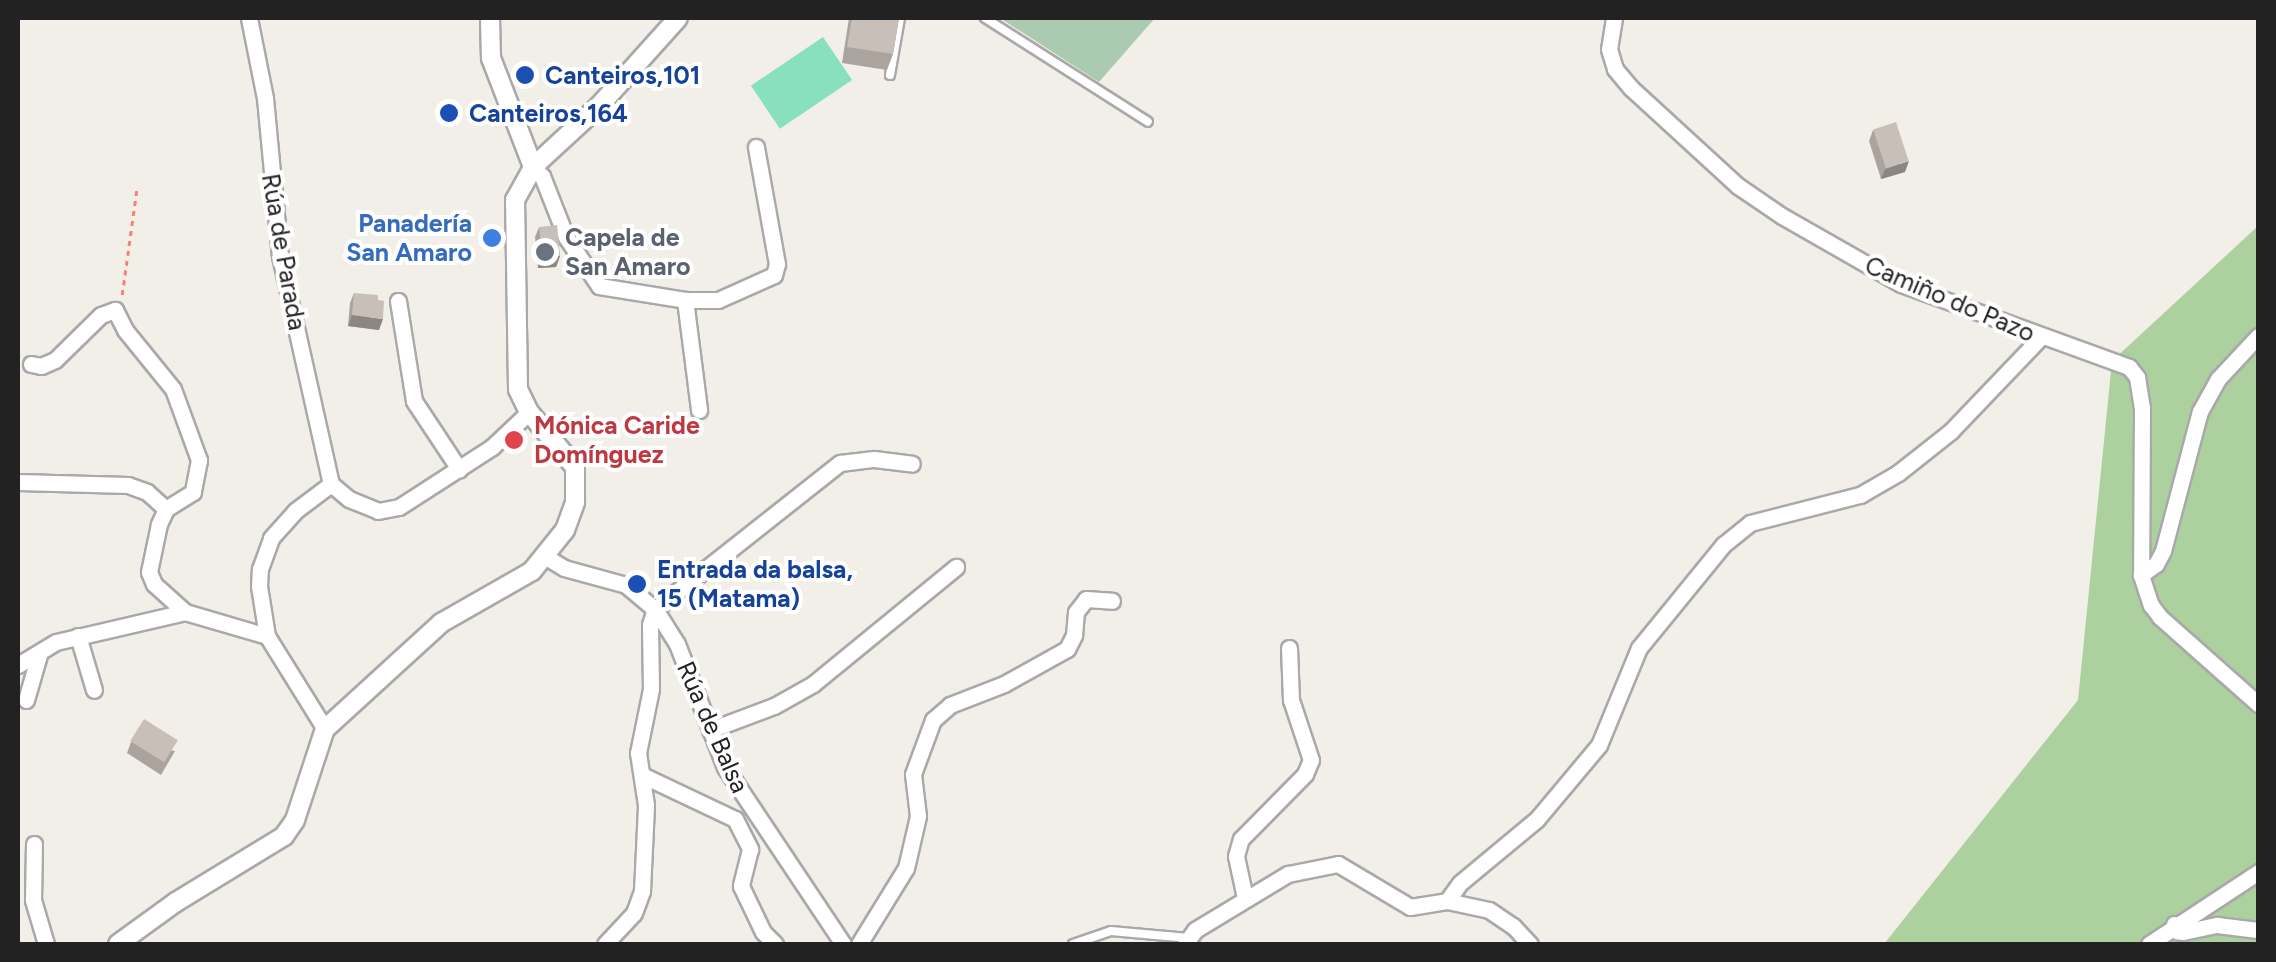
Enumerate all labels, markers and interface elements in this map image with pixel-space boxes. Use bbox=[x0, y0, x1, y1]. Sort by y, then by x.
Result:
place label: Canteiros,101 bbox=[545, 60, 700, 90]
marker: Canteiros,101 bbox=[514, 64, 536, 86]
place label: Canteiros,164 bbox=[469, 98, 628, 128]
marker: Canteiros,164 bbox=[438, 102, 460, 124]
street label: Rúa de Parada bbox=[255, 171, 313, 333]
place label: Panadería San Amaro bbox=[346, 209, 472, 268]
place label: Capela de San Amaro bbox=[565, 223, 691, 282]
marker: Panadería San Amaro bbox=[481, 227, 503, 249]
marker: Capela de San Amaro bbox=[534, 241, 556, 263]
street label: Camiño do Pazo bbox=[1861, 250, 2039, 348]
place label: Mónica Caride Domínguez bbox=[534, 411, 700, 470]
marker: Mónica Caride Domínguez bbox=[503, 429, 525, 451]
place label: Entrada da balsa, 15 (Matama) bbox=[657, 555, 853, 614]
marker: Entrada da balsa, 15 (Matama) bbox=[626, 573, 648, 595]
street label: Rúa de Balsa bbox=[671, 657, 755, 797]

